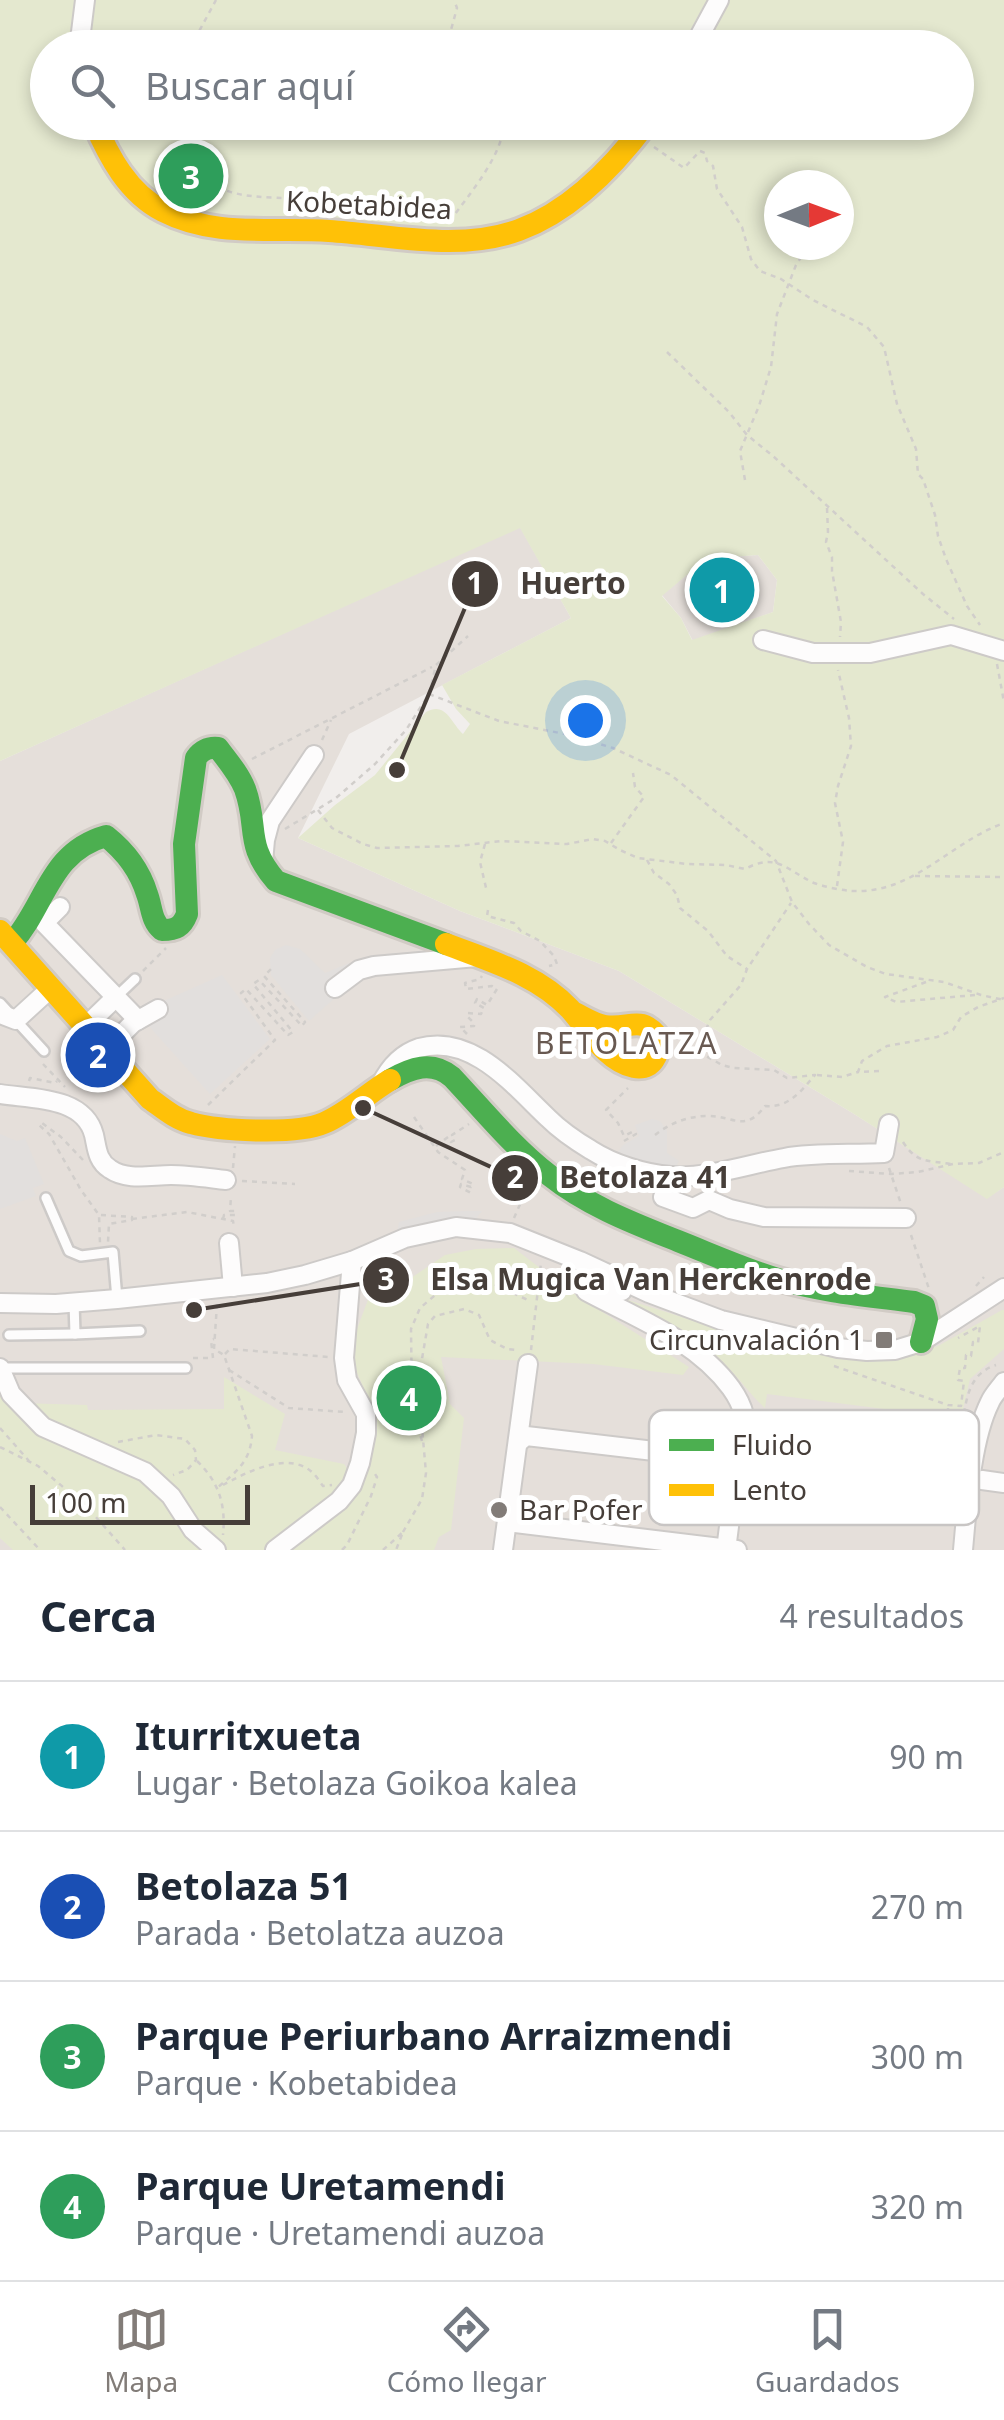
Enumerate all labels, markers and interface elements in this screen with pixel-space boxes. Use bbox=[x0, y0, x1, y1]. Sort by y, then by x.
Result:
search box bbox=[30, 30, 974, 140]
icon: search bbox=[65, 58, 120, 113]
text: Buscar aquí bbox=[145, 59, 355, 111]
pin: 3 bbox=[158, 138, 224, 214]
north arrow bbox=[764, 170, 854, 260]
street label: Kobetabidea bbox=[285, 181, 453, 227]
pin: 1 bbox=[690, 552, 754, 628]
callout: Huerto bbox=[450, 554, 646, 614]
text: 1 bbox=[466, 562, 484, 603]
text: Huerto bbox=[520, 562, 626, 603]
your location bbox=[560, 695, 611, 746]
pin: 2 bbox=[66, 1018, 130, 1092]
district label: BETOLATZA bbox=[535, 1022, 719, 1063]
callout: Betolaza 41 bbox=[490, 1148, 751, 1208]
text: 2 bbox=[506, 1156, 524, 1197]
text: Betolaza 41 bbox=[559, 1156, 731, 1197]
callout: Elsa Mugica Van Herckenrode bbox=[361, 1250, 892, 1310]
text: 3 bbox=[377, 1258, 395, 1299]
text: Elsa Mugica Van Herckenrode bbox=[430, 1258, 872, 1299]
place label: Circunvalación 1 bbox=[649, 1320, 864, 1358]
marker: Circunvalación 1 bbox=[873, 1329, 895, 1351]
pin: 4 bbox=[376, 1360, 442, 1436]
legend bbox=[649, 1410, 979, 1525]
text: Fluido bbox=[732, 1425, 812, 1463]
text: Lento bbox=[732, 1470, 807, 1508]
scale bar bbox=[30, 1480, 250, 1524]
text: 100 m bbox=[45, 1483, 127, 1521]
place label: Bar Pofer bbox=[519, 1490, 643, 1528]
marker: Bar Pofer bbox=[488, 1499, 510, 1521]
text: Cerca bbox=[40, 1587, 157, 1644]
text: 4 resultados bbox=[780, 1594, 964, 1637]
text: Iturritxueta bbox=[135, 1709, 361, 1761]
text: 1 bbox=[63, 1735, 82, 1778]
text: 90 m bbox=[889, 1735, 964, 1778]
text: Lugar · Betolaza Goikoa kalea bbox=[135, 1761, 578, 1804]
text: Betolaza 51 bbox=[135, 1859, 352, 1911]
text: 2 bbox=[63, 1885, 82, 1928]
text: 270 m bbox=[871, 1885, 964, 1928]
text: Parada · Betolatza auzoa bbox=[135, 1911, 505, 1954]
text: Parque Periurbano Arraizmendi bbox=[135, 2009, 732, 2061]
text: 3 bbox=[63, 2035, 82, 2078]
text: 300 m bbox=[871, 2035, 964, 2078]
text: Parque · Kobetabidea bbox=[135, 2061, 458, 2104]
text: Parque Uretamendi bbox=[135, 2159, 506, 2211]
text: 4 bbox=[63, 2185, 82, 2228]
text: 320 m bbox=[871, 2185, 964, 2228]
text: Parque · Uretamendi auzoa bbox=[135, 2211, 545, 2254]
tab: Mapa bbox=[104, 2302, 178, 2400]
tab: Cómo llegar bbox=[387, 2302, 546, 2400]
tab: Guardados bbox=[755, 2302, 900, 2400]

